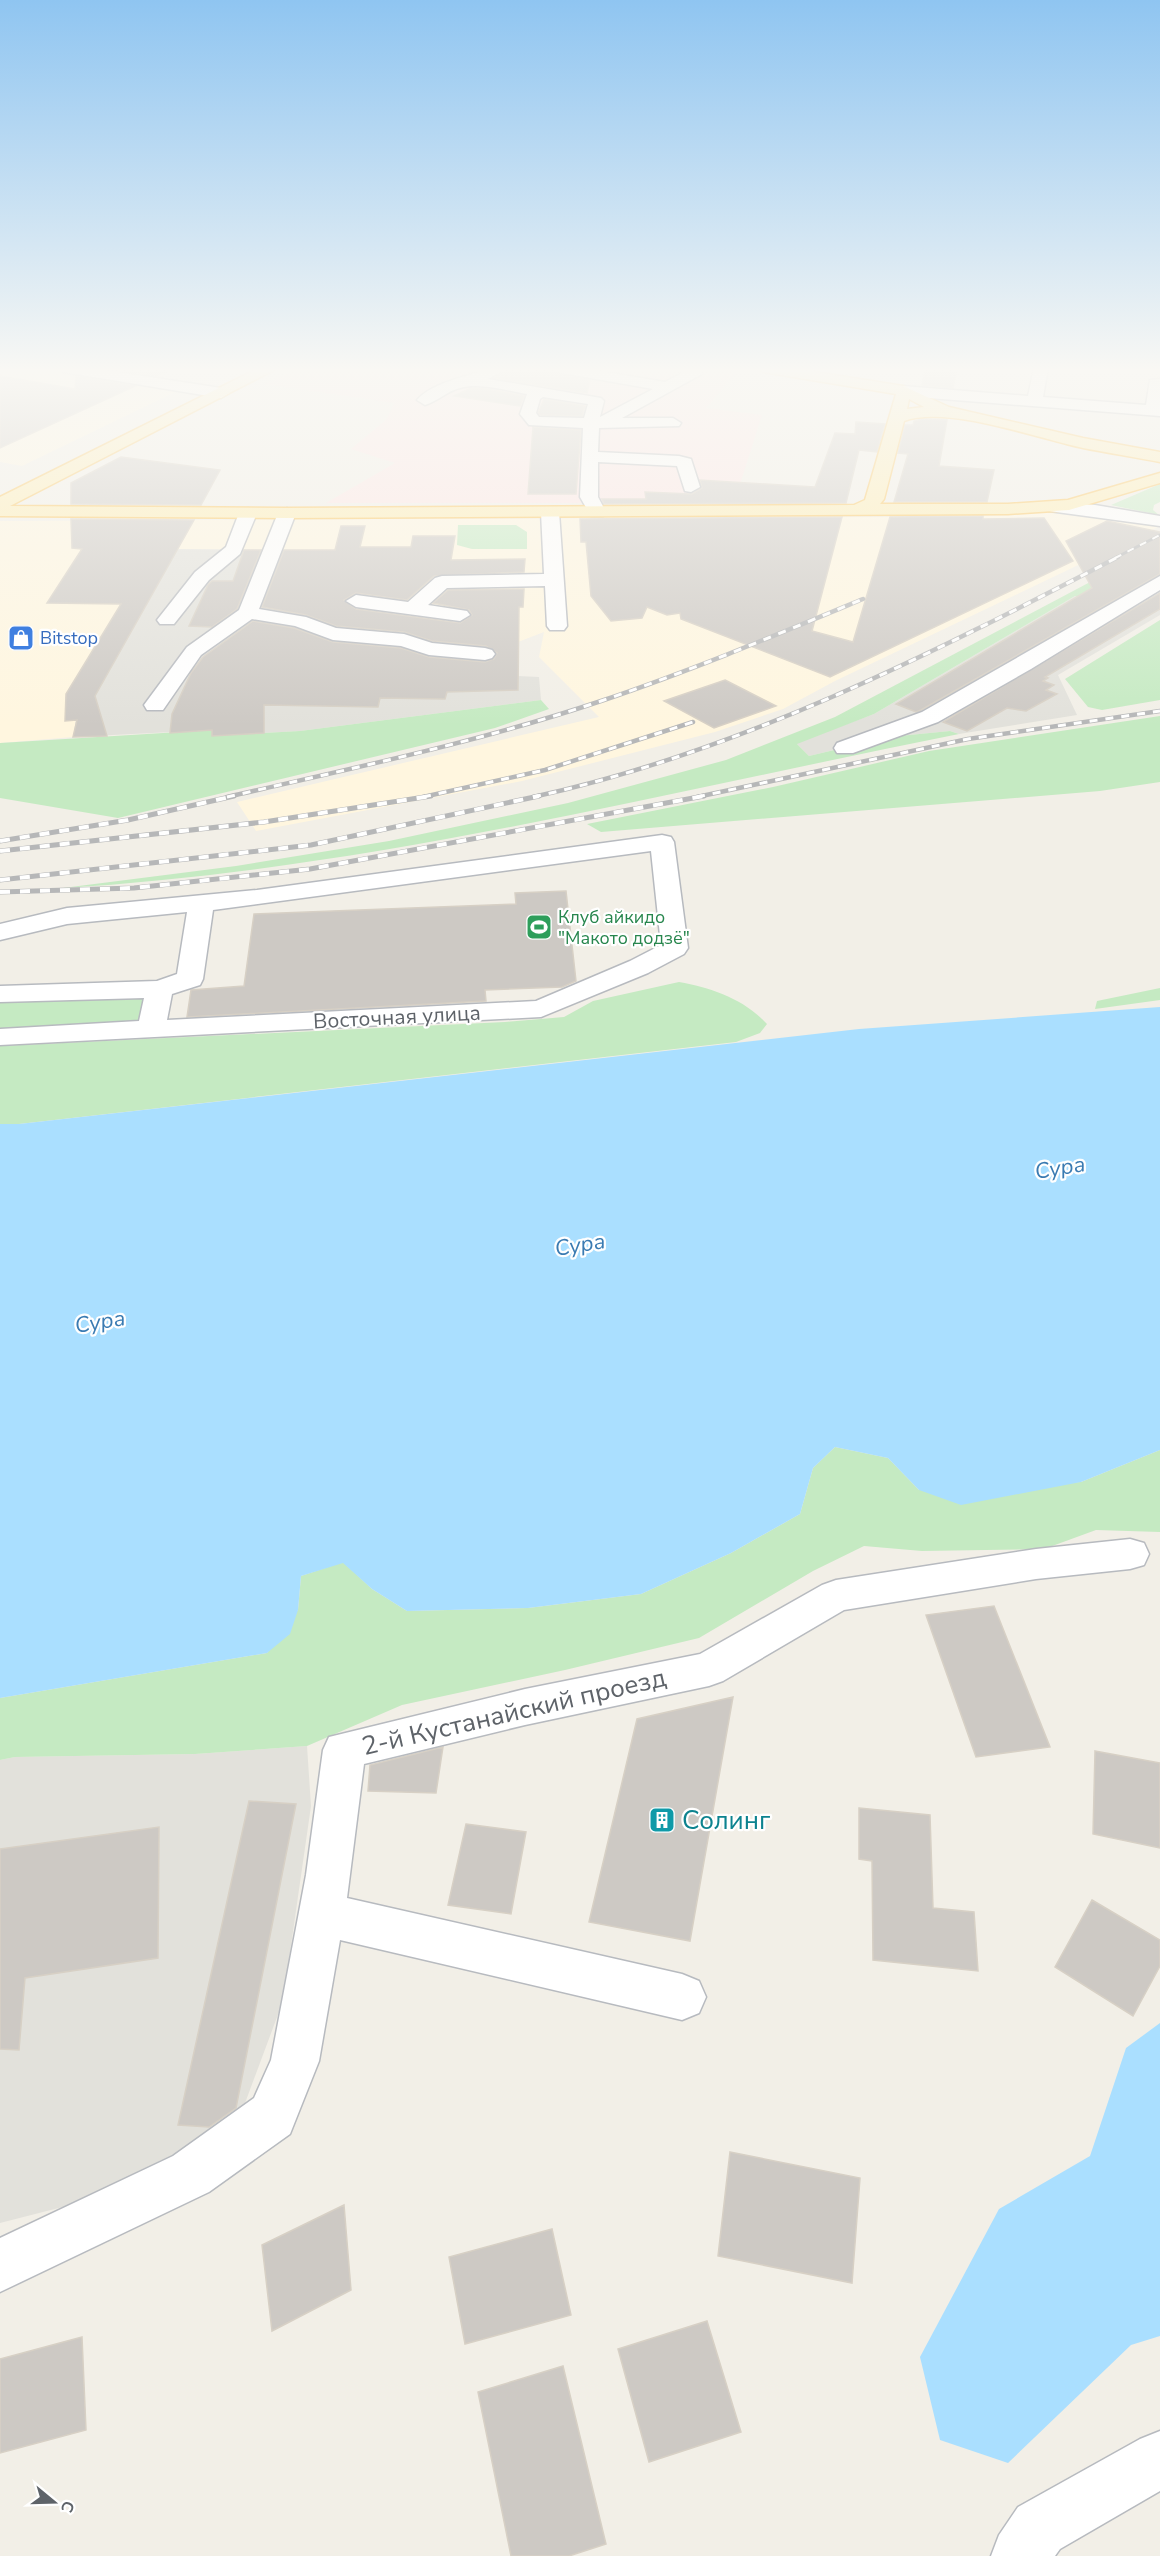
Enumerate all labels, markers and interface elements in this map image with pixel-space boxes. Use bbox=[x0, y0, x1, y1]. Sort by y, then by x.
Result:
shop icon: Bitstop bbox=[6, 623, 36, 653]
place label: Bitstop bbox=[40, 626, 98, 650]
place label: Клуб айкидо "Макото додзё" bbox=[558, 905, 690, 950]
sports icon: Клуб айкидо "Макото додзё" bbox=[524, 912, 554, 942]
street label: Восточная улица bbox=[313, 999, 481, 1035]
water label: Сура bbox=[1033, 1149, 1087, 1187]
water label: Сура bbox=[553, 1226, 607, 1264]
water label: Сура bbox=[73, 1303, 127, 1341]
street label: 2-й Кустанайский проезд bbox=[358, 1660, 670, 1764]
place label: Солинг bbox=[682, 1803, 770, 1838]
building icon: Солинг bbox=[647, 1805, 677, 1835]
north arrow bbox=[24, 2472, 84, 2532]
text: С bbox=[55, 2498, 79, 2515]

